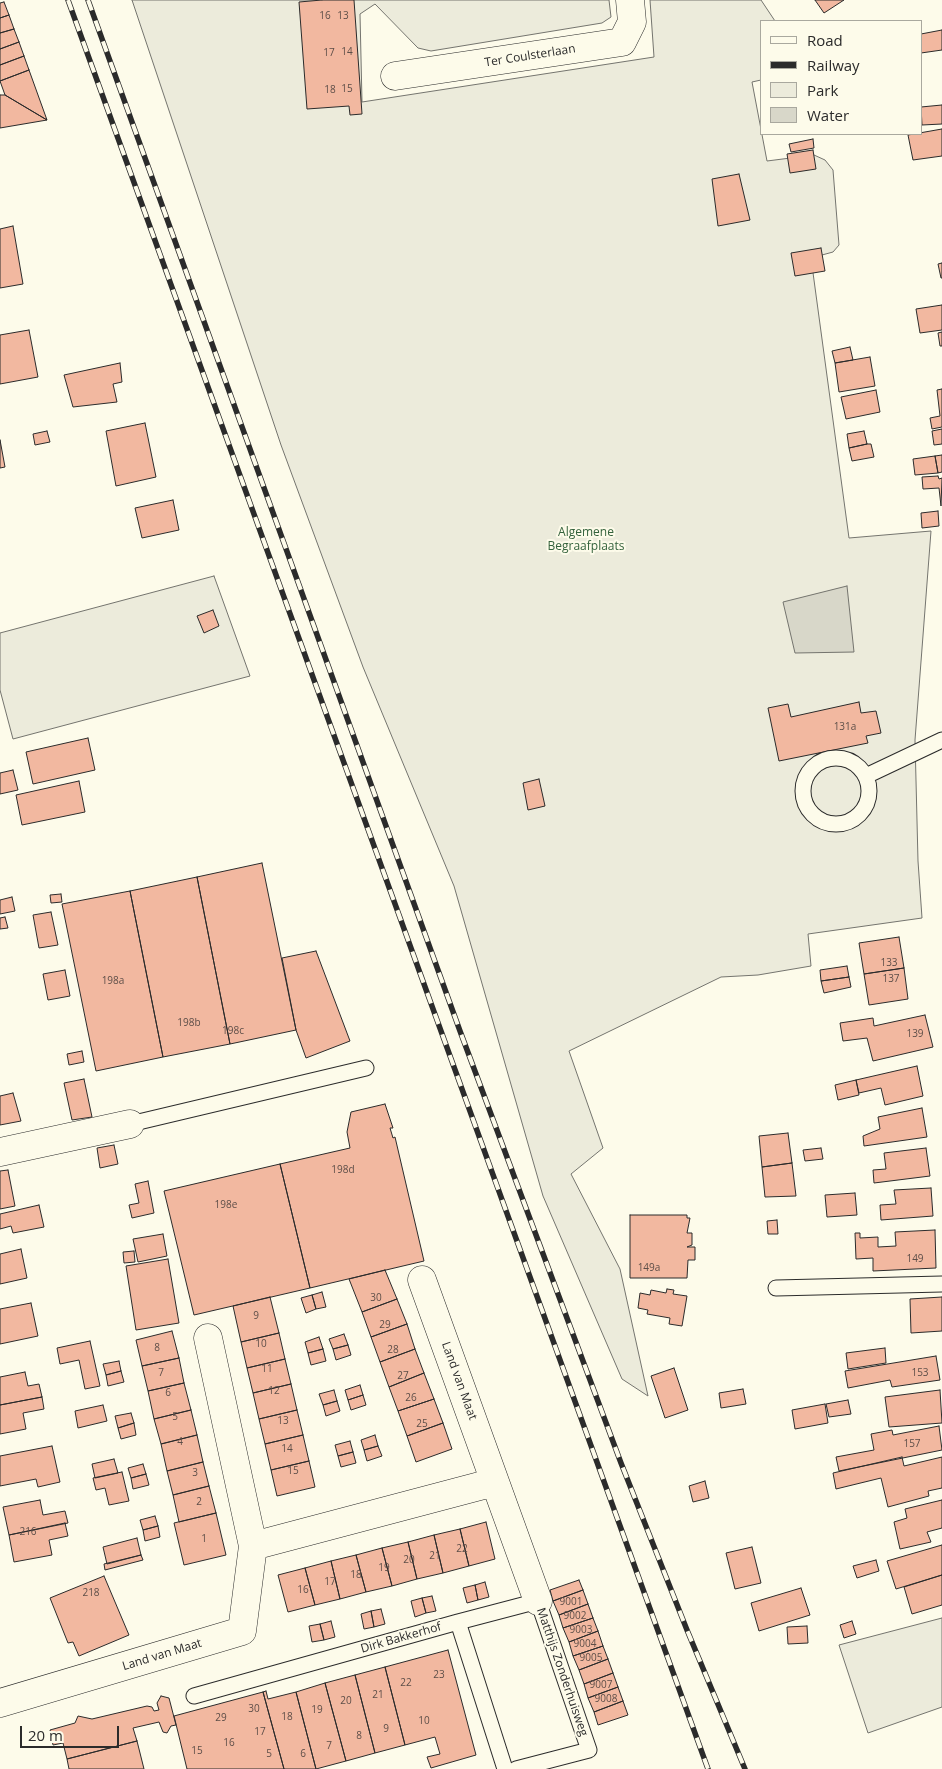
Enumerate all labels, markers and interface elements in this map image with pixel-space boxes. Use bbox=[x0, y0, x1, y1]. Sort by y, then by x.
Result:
house number: 16 bbox=[319, 10, 331, 22]
house number: 13 bbox=[337, 10, 349, 22]
legend bbox=[760, 20, 922, 135]
text: Road bbox=[807, 30, 843, 50]
street label: Ter Coulsterlaan bbox=[483, 42, 577, 70]
house number: 14 bbox=[341, 46, 353, 58]
house number: 17 bbox=[323, 47, 335, 59]
text: Railway bbox=[807, 55, 860, 75]
text: Park bbox=[807, 80, 838, 100]
house number: 15 bbox=[341, 83, 353, 95]
house number: 18 bbox=[324, 84, 336, 96]
text: Water bbox=[807, 105, 849, 125]
park label: Algemene Begraafplaats bbox=[548, 526, 624, 554]
house number: 131a bbox=[834, 721, 856, 733]
house number: 133 bbox=[880, 957, 898, 969]
house number: 137 bbox=[882, 973, 900, 985]
house number: 198a bbox=[102, 975, 124, 987]
house number: 198b bbox=[177, 1017, 201, 1029]
house number: 198c bbox=[222, 1025, 244, 1037]
house number: 139 bbox=[906, 1028, 924, 1040]
house number: 198d bbox=[331, 1164, 355, 1176]
house number: 198e bbox=[215, 1199, 237, 1211]
house number: 149 bbox=[906, 1253, 924, 1265]
house number: 149a bbox=[638, 1262, 660, 1274]
house number: 30 bbox=[370, 1292, 382, 1304]
house number: 9 bbox=[253, 1310, 259, 1322]
house number: 29 bbox=[379, 1319, 391, 1331]
house number: 10 bbox=[255, 1338, 267, 1350]
street label: Land van Maat bbox=[438, 1340, 480, 1422]
house number: 8 bbox=[154, 1342, 160, 1354]
house number: 28 bbox=[387, 1344, 399, 1356]
house number: 11 bbox=[261, 1363, 273, 1375]
house number: 7 bbox=[158, 1367, 164, 1379]
house number: 153 bbox=[911, 1367, 929, 1379]
house number: 27 bbox=[397, 1370, 409, 1382]
house number: 12 bbox=[268, 1385, 280, 1397]
house number: 6 bbox=[165, 1387, 171, 1399]
house number: 26 bbox=[405, 1392, 417, 1404]
house number: 5 bbox=[172, 1411, 178, 1423]
house number: 13 bbox=[277, 1415, 289, 1427]
house number: 25 bbox=[416, 1418, 428, 1430]
house number: 4 bbox=[177, 1436, 183, 1448]
house number: 157 bbox=[903, 1438, 921, 1450]
house number: 14 bbox=[281, 1443, 293, 1455]
house number: 15 bbox=[287, 1465, 299, 1477]
house number: 3 bbox=[192, 1467, 198, 1479]
house number: 2 bbox=[196, 1496, 202, 1508]
house number: 216 bbox=[19, 1526, 37, 1538]
house number: 1 bbox=[201, 1533, 207, 1545]
house number: 22 bbox=[456, 1543, 468, 1555]
house number: 21 bbox=[429, 1550, 441, 1562]
house number: 20 bbox=[403, 1554, 415, 1566]
house number: 19 bbox=[378, 1562, 390, 1574]
house number: 18 bbox=[350, 1569, 362, 1581]
house number: 17 bbox=[324, 1576, 336, 1588]
house number: 16 bbox=[297, 1584, 309, 1596]
house number: 218 bbox=[82, 1587, 100, 1599]
house number: 9001 bbox=[560, 1596, 582, 1608]
street label: Matthijs Zonderhuisweg bbox=[533, 1606, 591, 1738]
house number: 9002 bbox=[564, 1610, 586, 1622]
street label: Dirk Bakkerhof bbox=[359, 1620, 443, 1656]
house number: 9003 bbox=[570, 1624, 592, 1636]
street label: Land van Maat bbox=[121, 1636, 203, 1674]
house number: 9004 bbox=[574, 1638, 596, 1650]
house number: 9005 bbox=[580, 1652, 602, 1664]
house number: 23 bbox=[433, 1669, 445, 1681]
house number: 22 bbox=[400, 1677, 412, 1689]
house number: 9007 bbox=[590, 1679, 612, 1691]
house number: 21 bbox=[372, 1689, 384, 1701]
house number: 9008 bbox=[595, 1693, 617, 1705]
house number: 20 bbox=[340, 1695, 352, 1707]
house number: 30 bbox=[248, 1703, 260, 1715]
house number: 19 bbox=[311, 1704, 323, 1716]
house number: 18 bbox=[281, 1711, 293, 1723]
house number: 29 bbox=[215, 1712, 227, 1724]
house number: 10 bbox=[418, 1715, 430, 1727]
scale bar bbox=[22, 1716, 121, 1748]
house number: 9 bbox=[383, 1723, 389, 1735]
text: 20 m bbox=[28, 1725, 63, 1745]
house number: 17 bbox=[254, 1726, 266, 1738]
house number: 8 bbox=[356, 1730, 362, 1742]
house number: 16 bbox=[223, 1737, 235, 1749]
house number: 7 bbox=[326, 1740, 332, 1752]
house number: 15 bbox=[191, 1745, 203, 1757]
house number: 5 bbox=[266, 1748, 272, 1760]
house number: 6 bbox=[300, 1748, 306, 1760]

